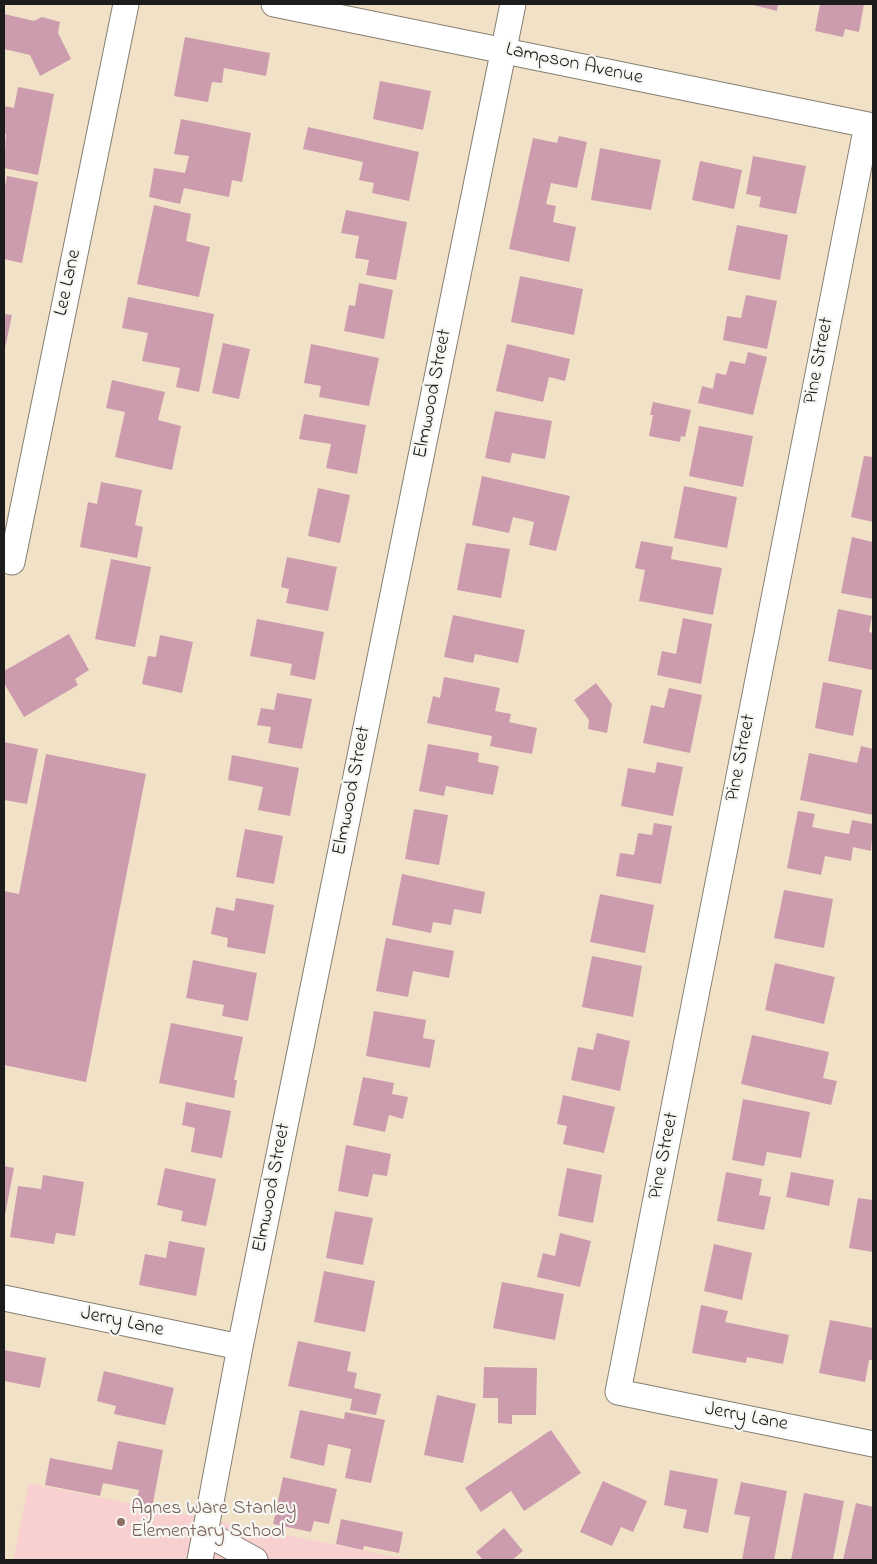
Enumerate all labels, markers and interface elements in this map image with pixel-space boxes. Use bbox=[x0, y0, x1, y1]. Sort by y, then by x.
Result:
street label: Lampson Avenue bbox=[503, 39, 645, 91]
street label: Lee Lane bbox=[50, 248, 88, 318]
street label: Pine Street bbox=[800, 315, 840, 407]
street label: Elmwood Street bbox=[410, 327, 458, 461]
street label: Pine Street bbox=[722, 712, 762, 804]
street label: Elmwood Street bbox=[329, 724, 377, 858]
street label: Pine Street bbox=[645, 1110, 685, 1202]
street label: Elmwood Street bbox=[249, 1121, 297, 1255]
street label: Jerry Lane bbox=[78, 1303, 166, 1343]
street label: Jerry Lane bbox=[702, 1398, 790, 1438]
place label: Agnes Ware Stanley Elementary School bbox=[131, 1498, 296, 1545]
marker: Agnes Ware Stanley Elementary School bbox=[115, 1516, 127, 1528]

